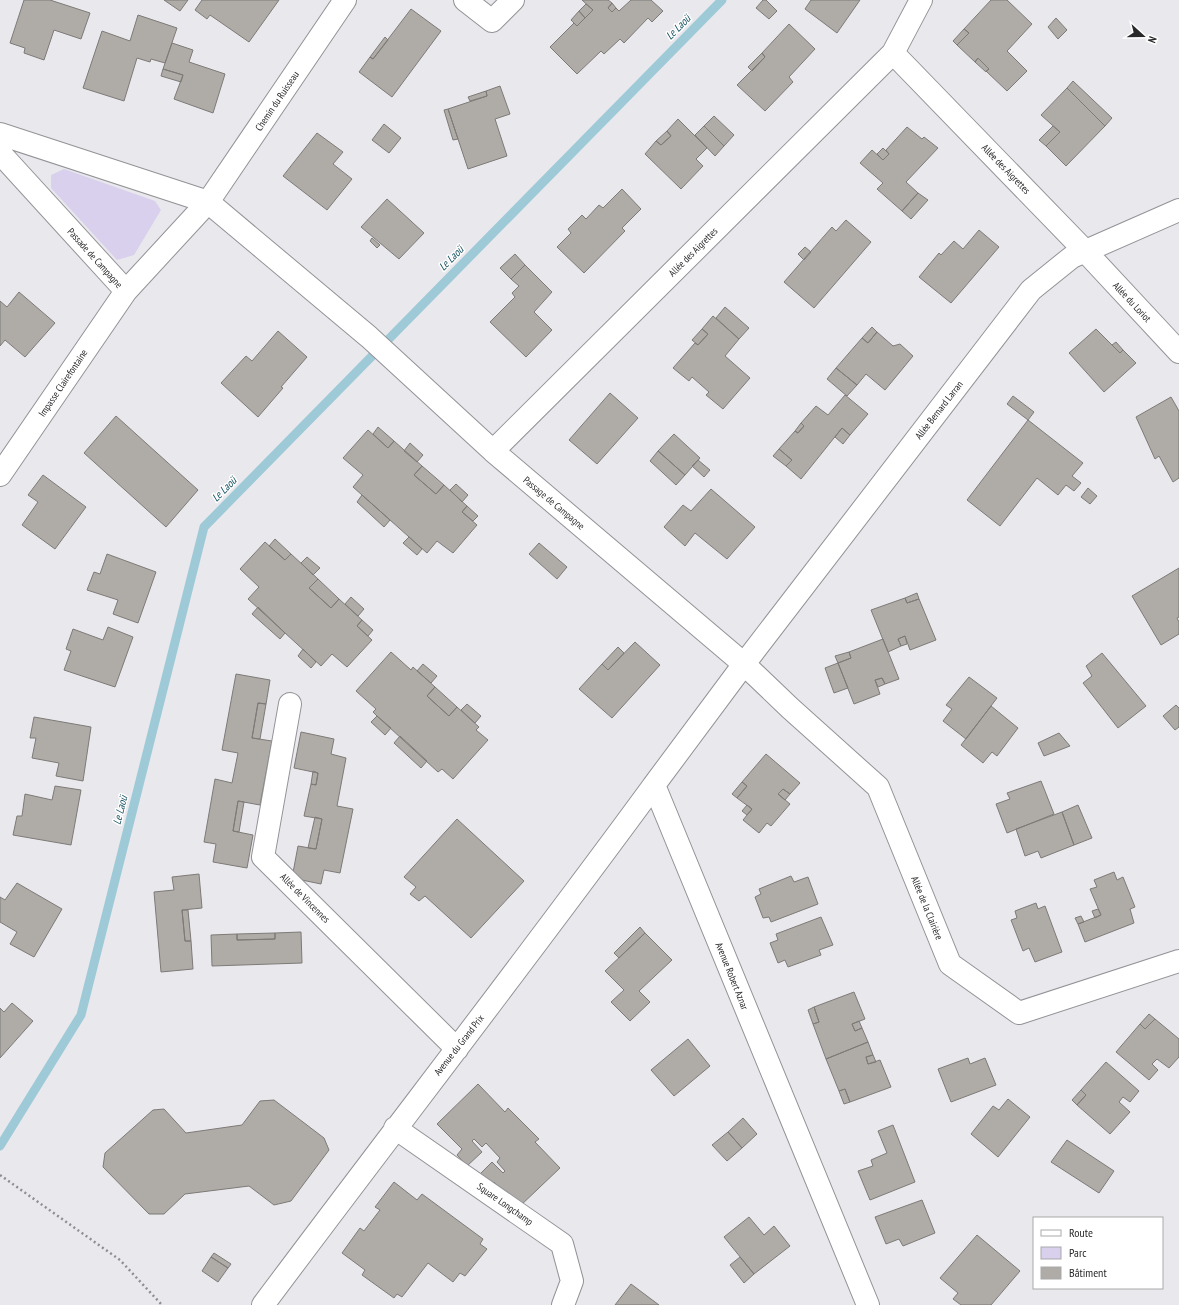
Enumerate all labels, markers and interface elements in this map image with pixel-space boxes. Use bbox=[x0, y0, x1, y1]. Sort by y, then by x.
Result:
water label: Le Laoü bbox=[663, 11, 694, 42]
north arrow bbox=[1123, 16, 1163, 56]
text: N bbox=[1145, 34, 1160, 45]
street label: Chemin du Ruisseau bbox=[252, 68, 302, 134]
street label: Allée des Aigrettes bbox=[979, 141, 1033, 197]
street label: Allée des Aigrettes bbox=[666, 224, 721, 279]
street label: Passade de Campagne bbox=[65, 225, 125, 291]
water label: Le Laoü bbox=[436, 242, 467, 273]
street label: Allée du Loriot bbox=[1110, 279, 1154, 325]
street label: Impasse Clairefontaine bbox=[36, 347, 90, 419]
street label: Allée Bernard Larran bbox=[912, 378, 966, 442]
water label: Le Laoü bbox=[209, 473, 240, 504]
street label: Passage de Campagne bbox=[521, 473, 587, 533]
water label: Le Laoü bbox=[110, 793, 131, 826]
street label: Allée de Vincennes bbox=[277, 870, 333, 926]
street label: Allée de la Clairière bbox=[908, 874, 946, 942]
street label: Avenue Robert Aznar bbox=[713, 940, 752, 1012]
street label: Avenue du Grand Prix bbox=[431, 1012, 487, 1078]
street label: Square Longchamp bbox=[474, 1180, 536, 1228]
legend bbox=[1033, 1217, 1163, 1289]
text: Route bbox=[1069, 1225, 1093, 1240]
text: Parc bbox=[1069, 1245, 1087, 1260]
text: Bâtiment bbox=[1069, 1265, 1107, 1280]

